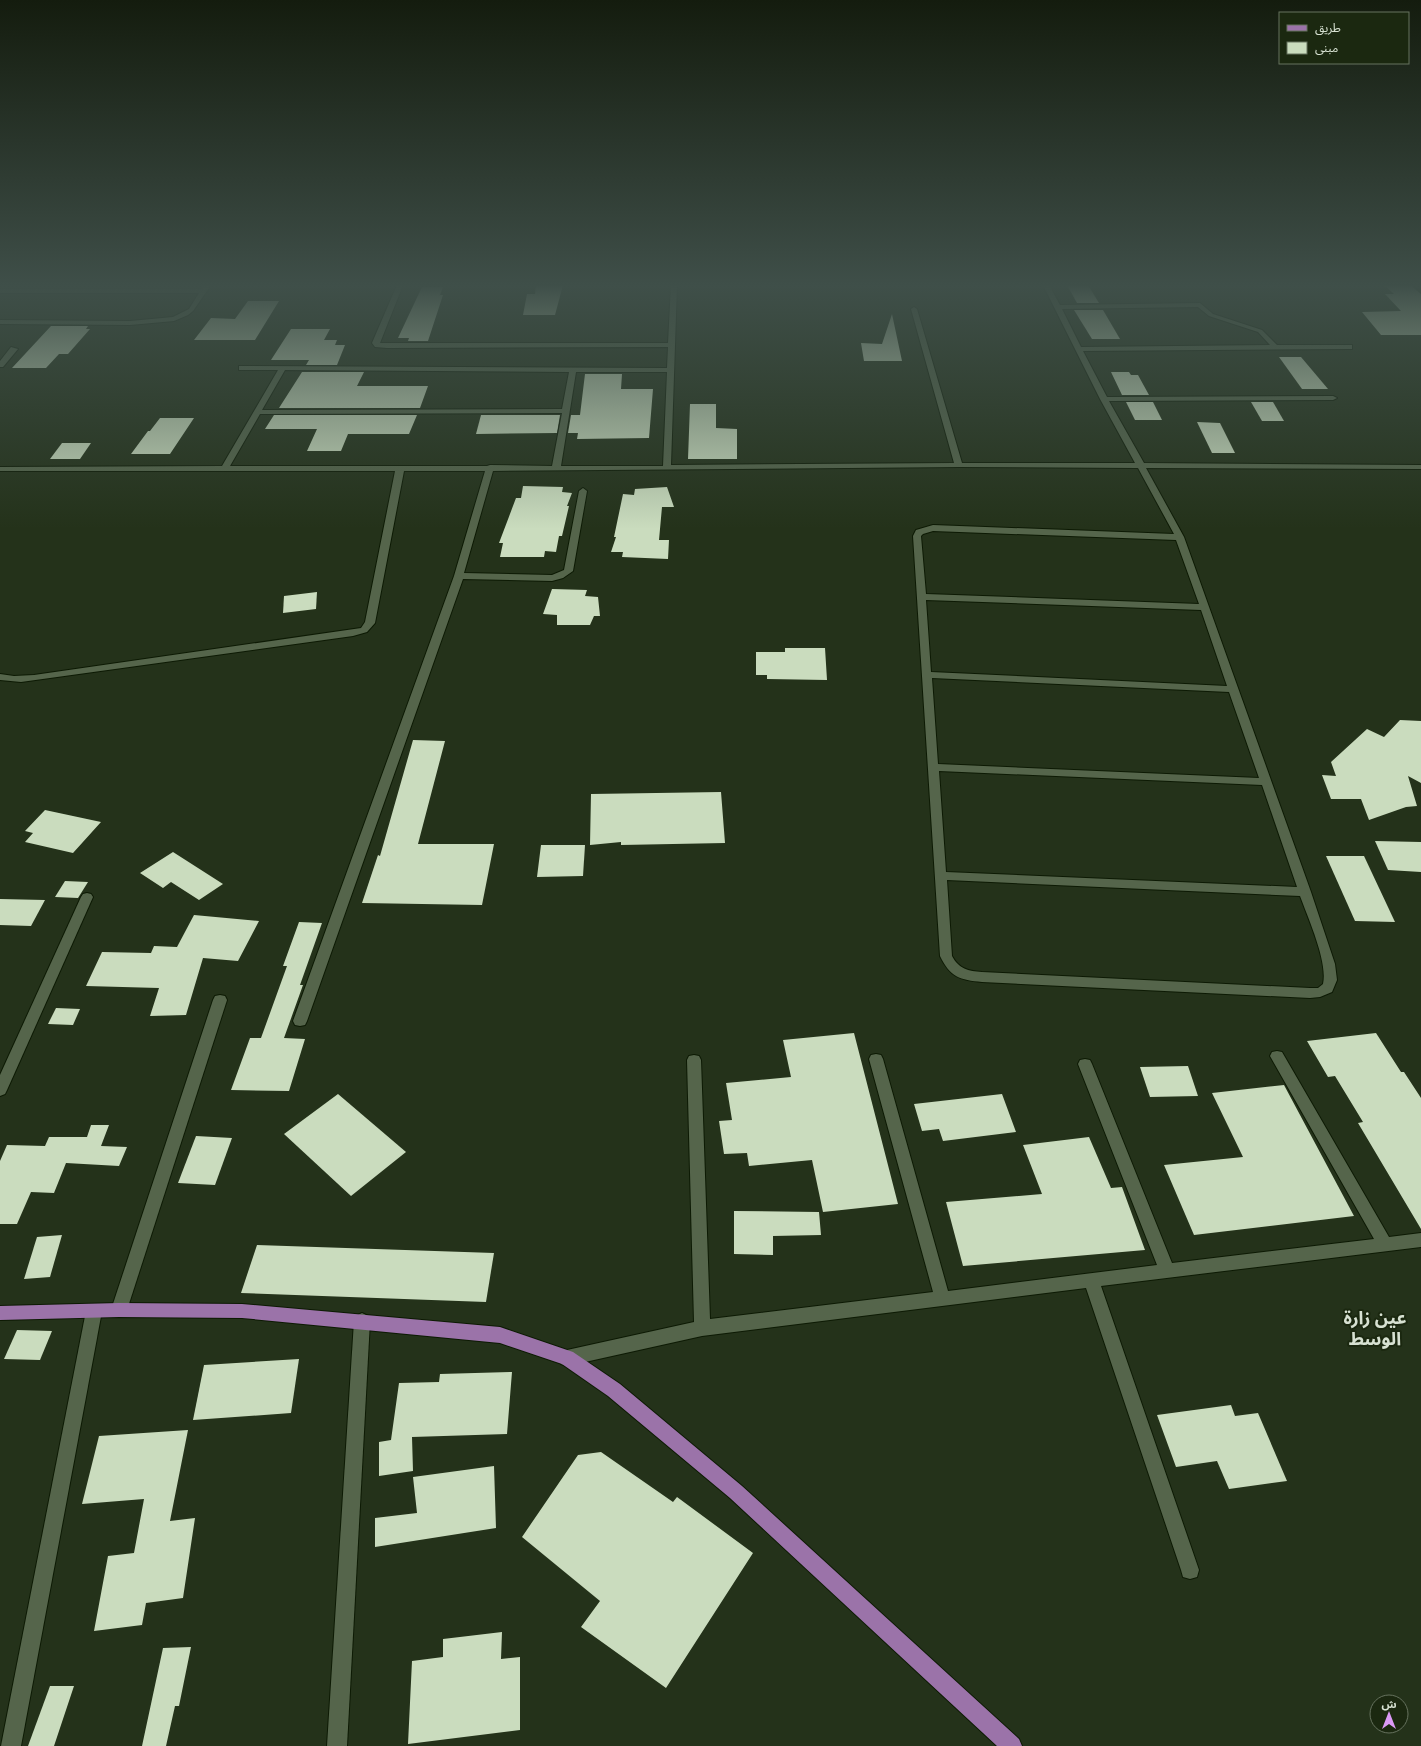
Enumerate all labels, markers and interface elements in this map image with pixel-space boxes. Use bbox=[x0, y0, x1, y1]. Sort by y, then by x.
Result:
legend bbox=[1279, 12, 1409, 64]
text: طريق bbox=[1315, 21, 1341, 36]
text: مبنى bbox=[1315, 41, 1338, 55]
district label: عين زارة الوسط bbox=[1343, 1307, 1407, 1349]
north arrow bbox=[1369, 1694, 1409, 1734]
text: ش bbox=[1381, 1698, 1397, 1711]

